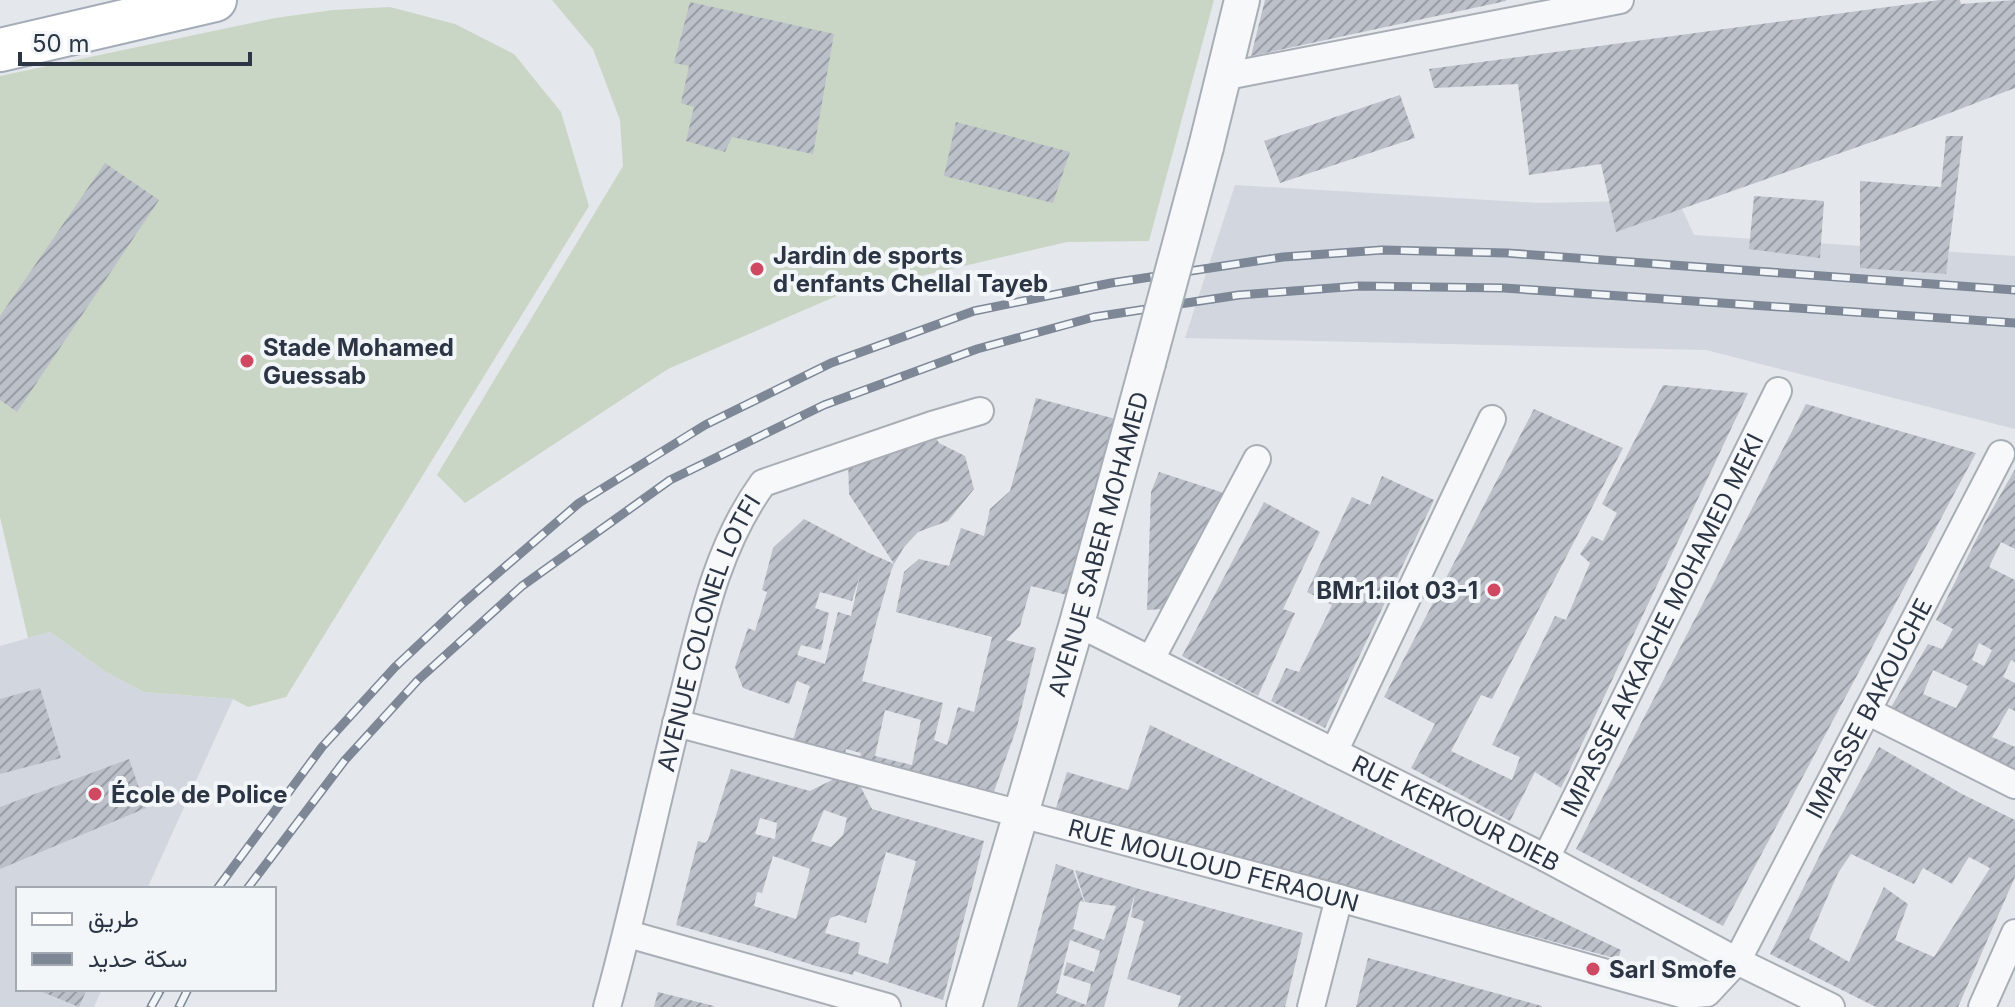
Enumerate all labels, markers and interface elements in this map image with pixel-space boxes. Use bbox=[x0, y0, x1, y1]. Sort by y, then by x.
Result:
scale bar bbox=[20, 16, 250, 66]
text: 50 m bbox=[32, 29, 90, 58]
place label: Jardin de sports d'enfants Chellal Tayeb bbox=[773, 241, 1048, 298]
marker: Jardin de sports d'enfants Chellal Tayeb bbox=[748, 260, 766, 278]
place label: Stade Mohamed Guessab bbox=[263, 333, 454, 390]
marker: Stade Mohamed Guessab bbox=[238, 352, 256, 370]
street label: AVENUE SABER MOHAMED bbox=[1042, 388, 1154, 700]
street label: IMPASSE AKKACHE MOHAMED MEKI bbox=[1554, 429, 1769, 822]
street label: AVENUE COLONEL LOTFI bbox=[651, 489, 766, 774]
place label: BMr1.ilot 03-1 bbox=[1316, 576, 1478, 605]
marker: BMr1.ilot 03-1 bbox=[1485, 581, 1503, 599]
street label: IMPASSE BAKOUCHE bbox=[1799, 593, 1938, 823]
street label: RUE KERKOUR DIEB bbox=[1348, 749, 1565, 877]
place label: École de Police bbox=[111, 780, 288, 809]
marker: École de Police bbox=[86, 785, 104, 803]
street label: RUE MOULOUD FERAOUN bbox=[1065, 813, 1362, 917]
legend bbox=[16, 887, 276, 991]
text: طريق bbox=[88, 904, 139, 934]
text: سكة حديد bbox=[88, 944, 187, 973]
place label: Sarl Smofe bbox=[1609, 955, 1737, 984]
marker: Sarl Smofe bbox=[1584, 960, 1602, 978]

